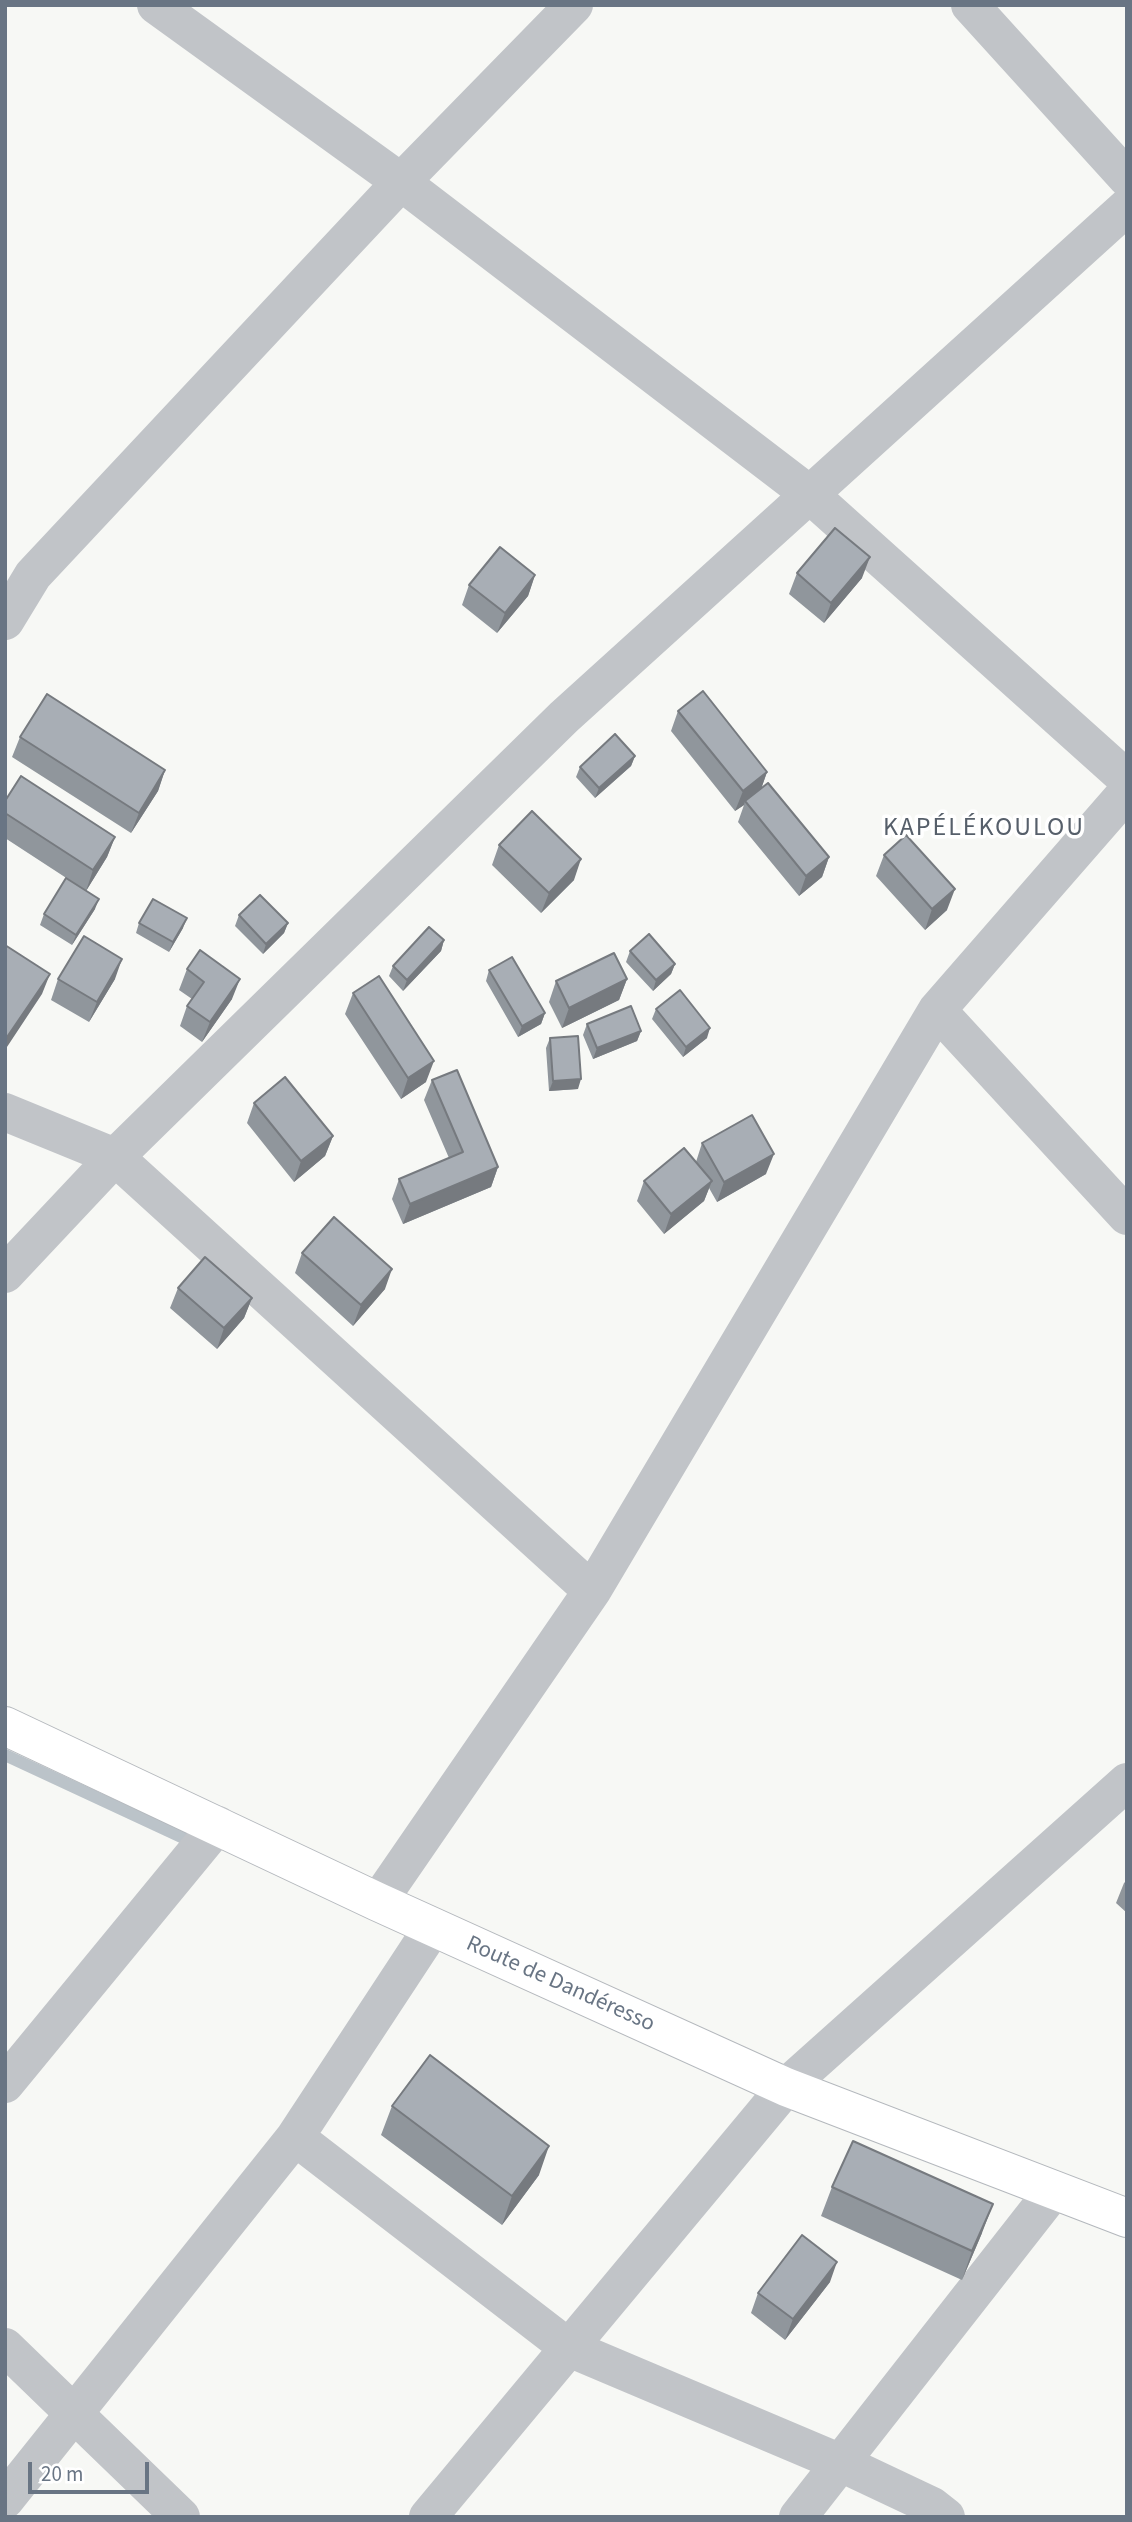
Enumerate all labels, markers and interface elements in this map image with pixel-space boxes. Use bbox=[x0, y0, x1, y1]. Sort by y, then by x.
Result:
district label: KAPÉLÉKOULOU bbox=[884, 813, 1084, 845]
street label: Route de Dandéresso bbox=[461, 1931, 659, 2039]
scale bar bbox=[32, 2448, 152, 2492]
text: 20 m bbox=[41, 2459, 83, 2489]

